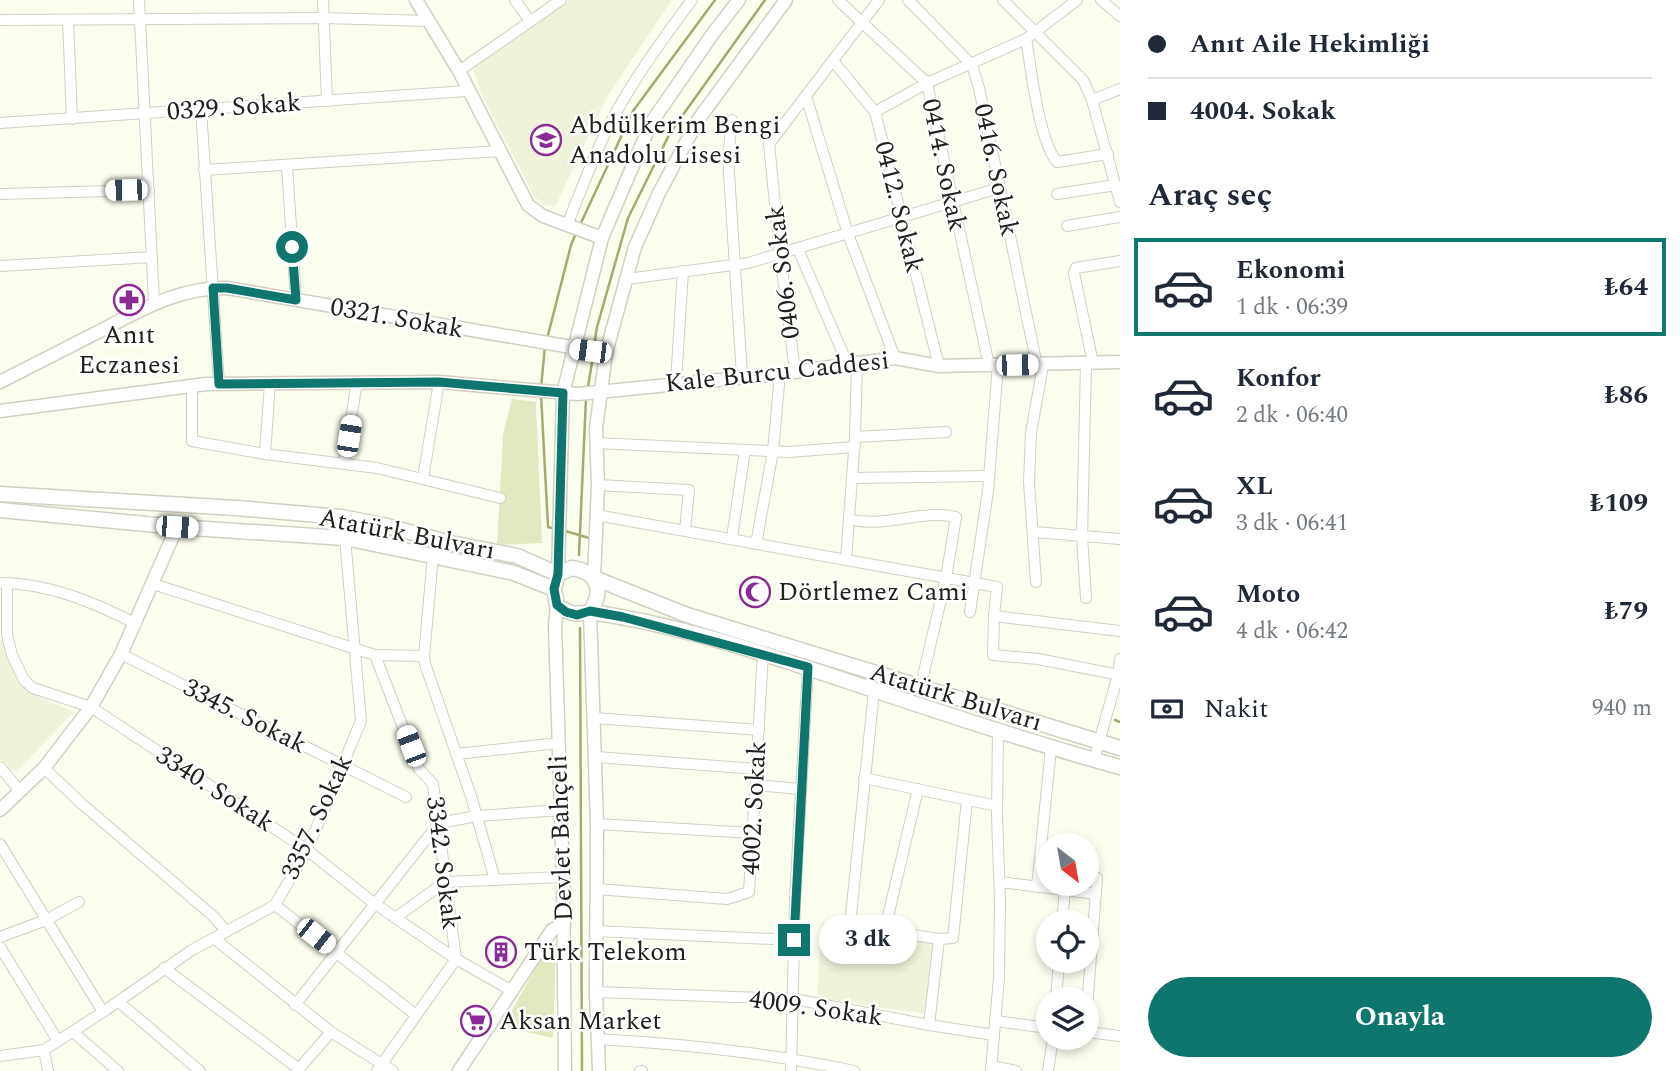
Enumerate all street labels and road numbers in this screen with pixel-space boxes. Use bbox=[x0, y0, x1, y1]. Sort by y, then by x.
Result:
street label: 0329. Sokak bbox=[165, 82, 303, 132]
street label: 0414. Sokak bbox=[910, 95, 978, 235]
street label: 0416. Sokak bbox=[962, 100, 1030, 240]
street label: 0412. Sokak bbox=[863, 137, 935, 277]
street label: 0406. Sokak bbox=[755, 203, 811, 341]
street label: 0321. Sokak bbox=[327, 287, 467, 349]
street label: Kale Burcu Caddesi bbox=[663, 340, 891, 404]
street label: Atatürk Bulvarı bbox=[315, 497, 499, 571]
street label: Atatürk Bulvarı bbox=[865, 652, 1047, 742]
street label: 3345. Sokak bbox=[176, 668, 314, 764]
street label: 3340. Sokak bbox=[148, 736, 282, 842]
street label: 4002. Sokak bbox=[731, 740, 777, 876]
street label: 3357. Sokak bbox=[270, 748, 364, 886]
street label: Devlet Bahçeli bbox=[538, 754, 584, 922]
street label: 3342. Sokak bbox=[415, 794, 471, 932]
street label: 4009. Sokak bbox=[747, 979, 885, 1037]

